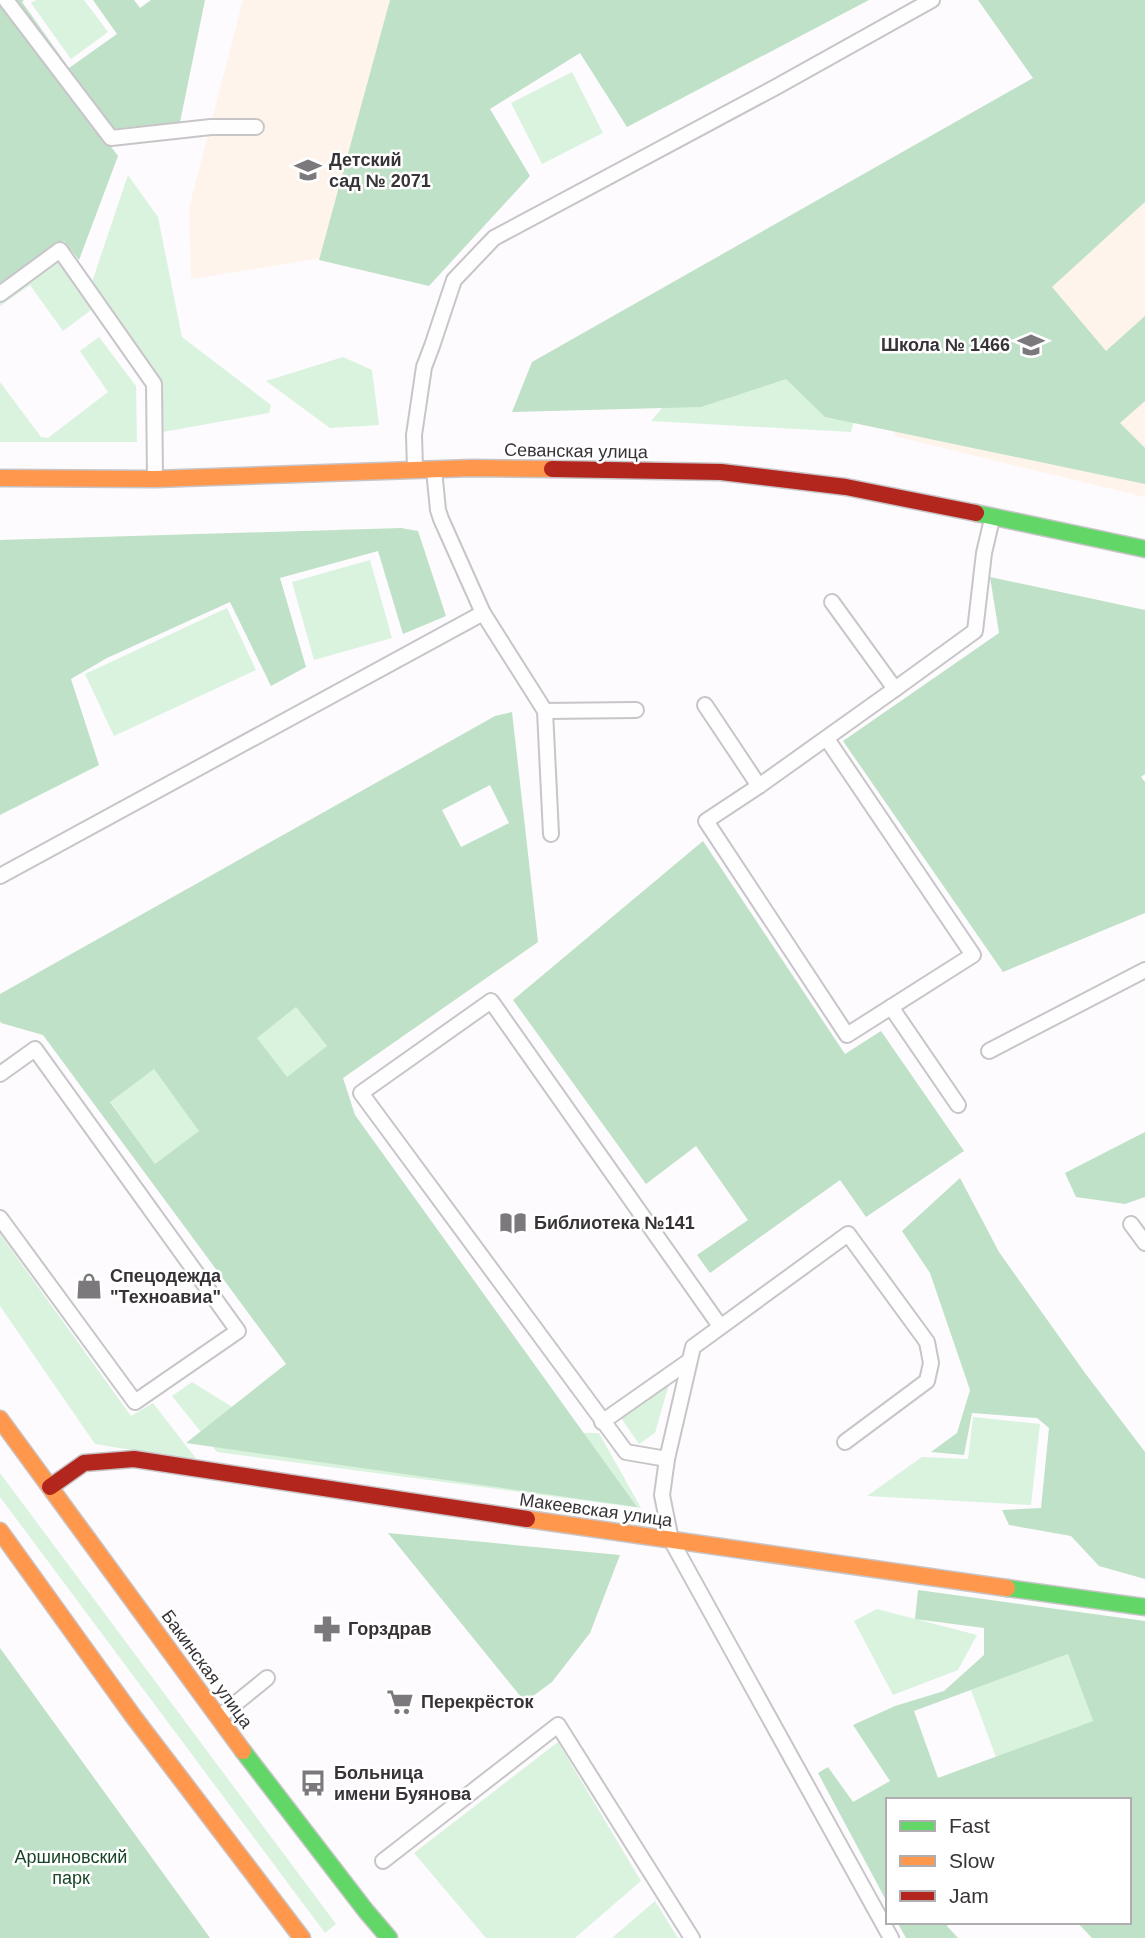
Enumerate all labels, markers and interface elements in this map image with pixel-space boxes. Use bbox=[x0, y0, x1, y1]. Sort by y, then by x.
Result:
place label: Детский сад № 2071 bbox=[329, 150, 431, 191]
school or university icon: Детский сад № 2071 bbox=[293, 155, 323, 185]
school or university icon: Школа № 1466 bbox=[1016, 330, 1046, 360]
place label: Школа № 1466 bbox=[881, 335, 1010, 355]
street label: Севанская улица bbox=[504, 440, 649, 462]
library icon: Библиотека №141 bbox=[498, 1208, 528, 1238]
place label: Библиотека №141 bbox=[534, 1213, 695, 1233]
place label: Спецодежда "Техноавиа" bbox=[110, 1266, 222, 1307]
shop icon: Спецодежда "Техноавиа" bbox=[74, 1271, 104, 1301]
street label: Макеевская улица bbox=[518, 1489, 675, 1531]
street label: Бакинская улица bbox=[157, 1606, 257, 1733]
pharmacy icon: Горздрав bbox=[312, 1614, 342, 1644]
place label: Горздрав bbox=[348, 1619, 432, 1639]
supermarket icon: Перекрёсток bbox=[385, 1687, 415, 1717]
place label: Перекрёсток bbox=[421, 1692, 535, 1712]
place label: Больница имени Буянова bbox=[334, 1763, 472, 1804]
bus stop icon: Больница имени Буянова bbox=[298, 1768, 328, 1798]
legend bbox=[886, 1798, 1131, 1924]
text: Fast bbox=[949, 1814, 990, 1837]
park label: Аршиновский парк bbox=[15, 1847, 127, 1888]
text: Slow bbox=[949, 1849, 995, 1872]
text: Jam bbox=[949, 1884, 989, 1907]

